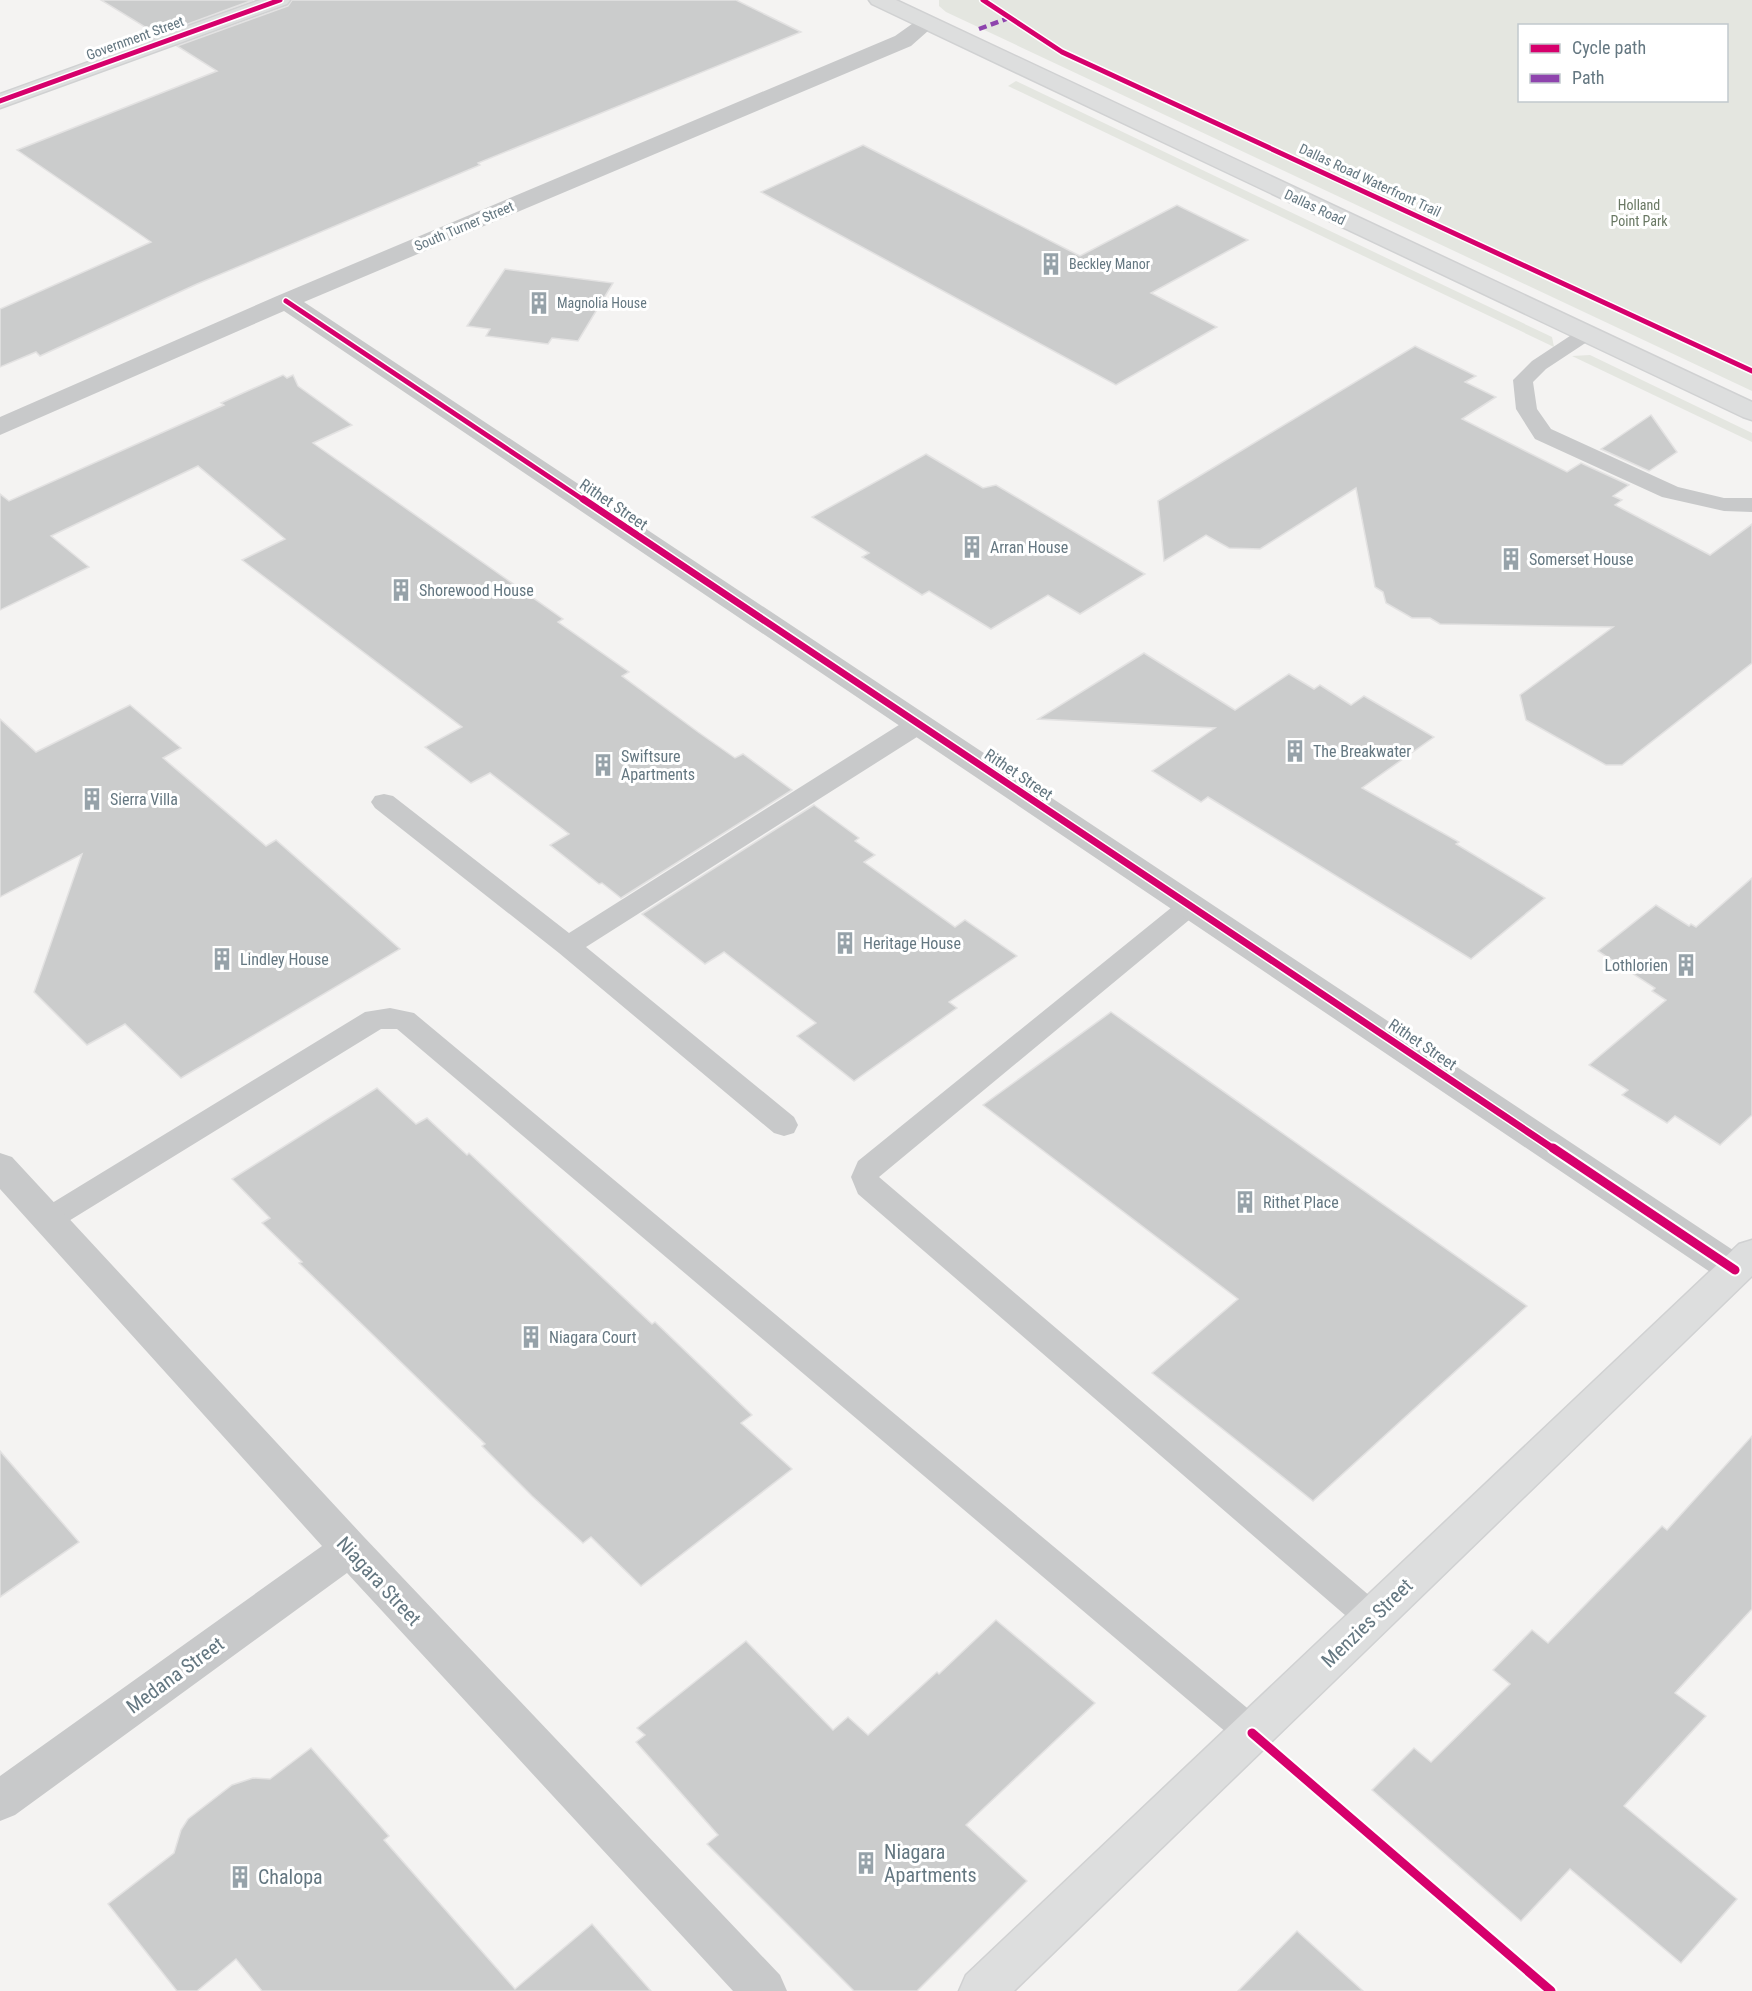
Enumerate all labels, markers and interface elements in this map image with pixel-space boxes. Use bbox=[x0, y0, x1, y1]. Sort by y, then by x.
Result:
street label: Government Street bbox=[84, 13, 186, 63]
legend bbox=[1518, 24, 1728, 102]
text: Cycle path bbox=[1572, 37, 1646, 58]
text: Path bbox=[1572, 67, 1605, 88]
street label: Dallas Road Waterfront Trail bbox=[1296, 140, 1444, 220]
street label: Dallas Road bbox=[1282, 186, 1348, 228]
park label: Holland Point Park bbox=[1610, 197, 1668, 229]
street label: South Turner Street bbox=[412, 198, 516, 254]
building icon: Beckley Manor bbox=[1038, 251, 1064, 277]
place label: Beckley Manor bbox=[1069, 256, 1150, 272]
building icon: Magnolia House bbox=[526, 290, 552, 316]
place label: Magnolia House bbox=[557, 295, 647, 311]
street label: Rithet Street bbox=[576, 475, 652, 534]
building icon: Arran House bbox=[959, 534, 985, 560]
place label: Arran House bbox=[990, 538, 1068, 557]
building icon: Somerset House bbox=[1498, 546, 1524, 572]
place label: Somerset House bbox=[1529, 550, 1633, 569]
building icon: Shorewood House bbox=[388, 577, 414, 603]
place label: Shorewood House bbox=[419, 581, 534, 600]
building icon: The Breakwater bbox=[1282, 738, 1308, 764]
place label: The Breakwater bbox=[1313, 742, 1411, 761]
street label: Rithet Street bbox=[981, 745, 1057, 804]
place label: Swiftsure Apartments bbox=[621, 747, 695, 784]
building icon: Swiftsure Apartments bbox=[590, 752, 616, 778]
building icon: Sierra Villa bbox=[79, 786, 105, 812]
place label: Sierra Villa bbox=[110, 790, 178, 809]
building icon: Heritage House bbox=[832, 930, 858, 956]
place label: Heritage House bbox=[863, 934, 961, 953]
building icon: Lindley House bbox=[209, 946, 235, 972]
place label: Lindley House bbox=[240, 950, 329, 969]
building icon: Lothlorien bbox=[1673, 952, 1699, 978]
place label: Lothlorien bbox=[1604, 956, 1668, 975]
street label: Rithet Street bbox=[1385, 1015, 1461, 1074]
building icon: Rithet Place bbox=[1232, 1189, 1258, 1215]
place label: Rithet Place bbox=[1263, 1193, 1339, 1212]
building icon: Niagara Court bbox=[518, 1324, 544, 1350]
place label: Niagara Court bbox=[549, 1328, 637, 1347]
street label: Niagara Street bbox=[332, 1532, 426, 1630]
street label: Menzies Street bbox=[1316, 1574, 1418, 1672]
street label: Medana Street bbox=[122, 1632, 229, 1718]
place label: Niagara Apartments bbox=[884, 1840, 977, 1887]
building icon: Niagara Apartments bbox=[853, 1850, 879, 1876]
building icon: Chalopa bbox=[227, 1864, 253, 1890]
place label: Chalopa bbox=[258, 1865, 323, 1889]

